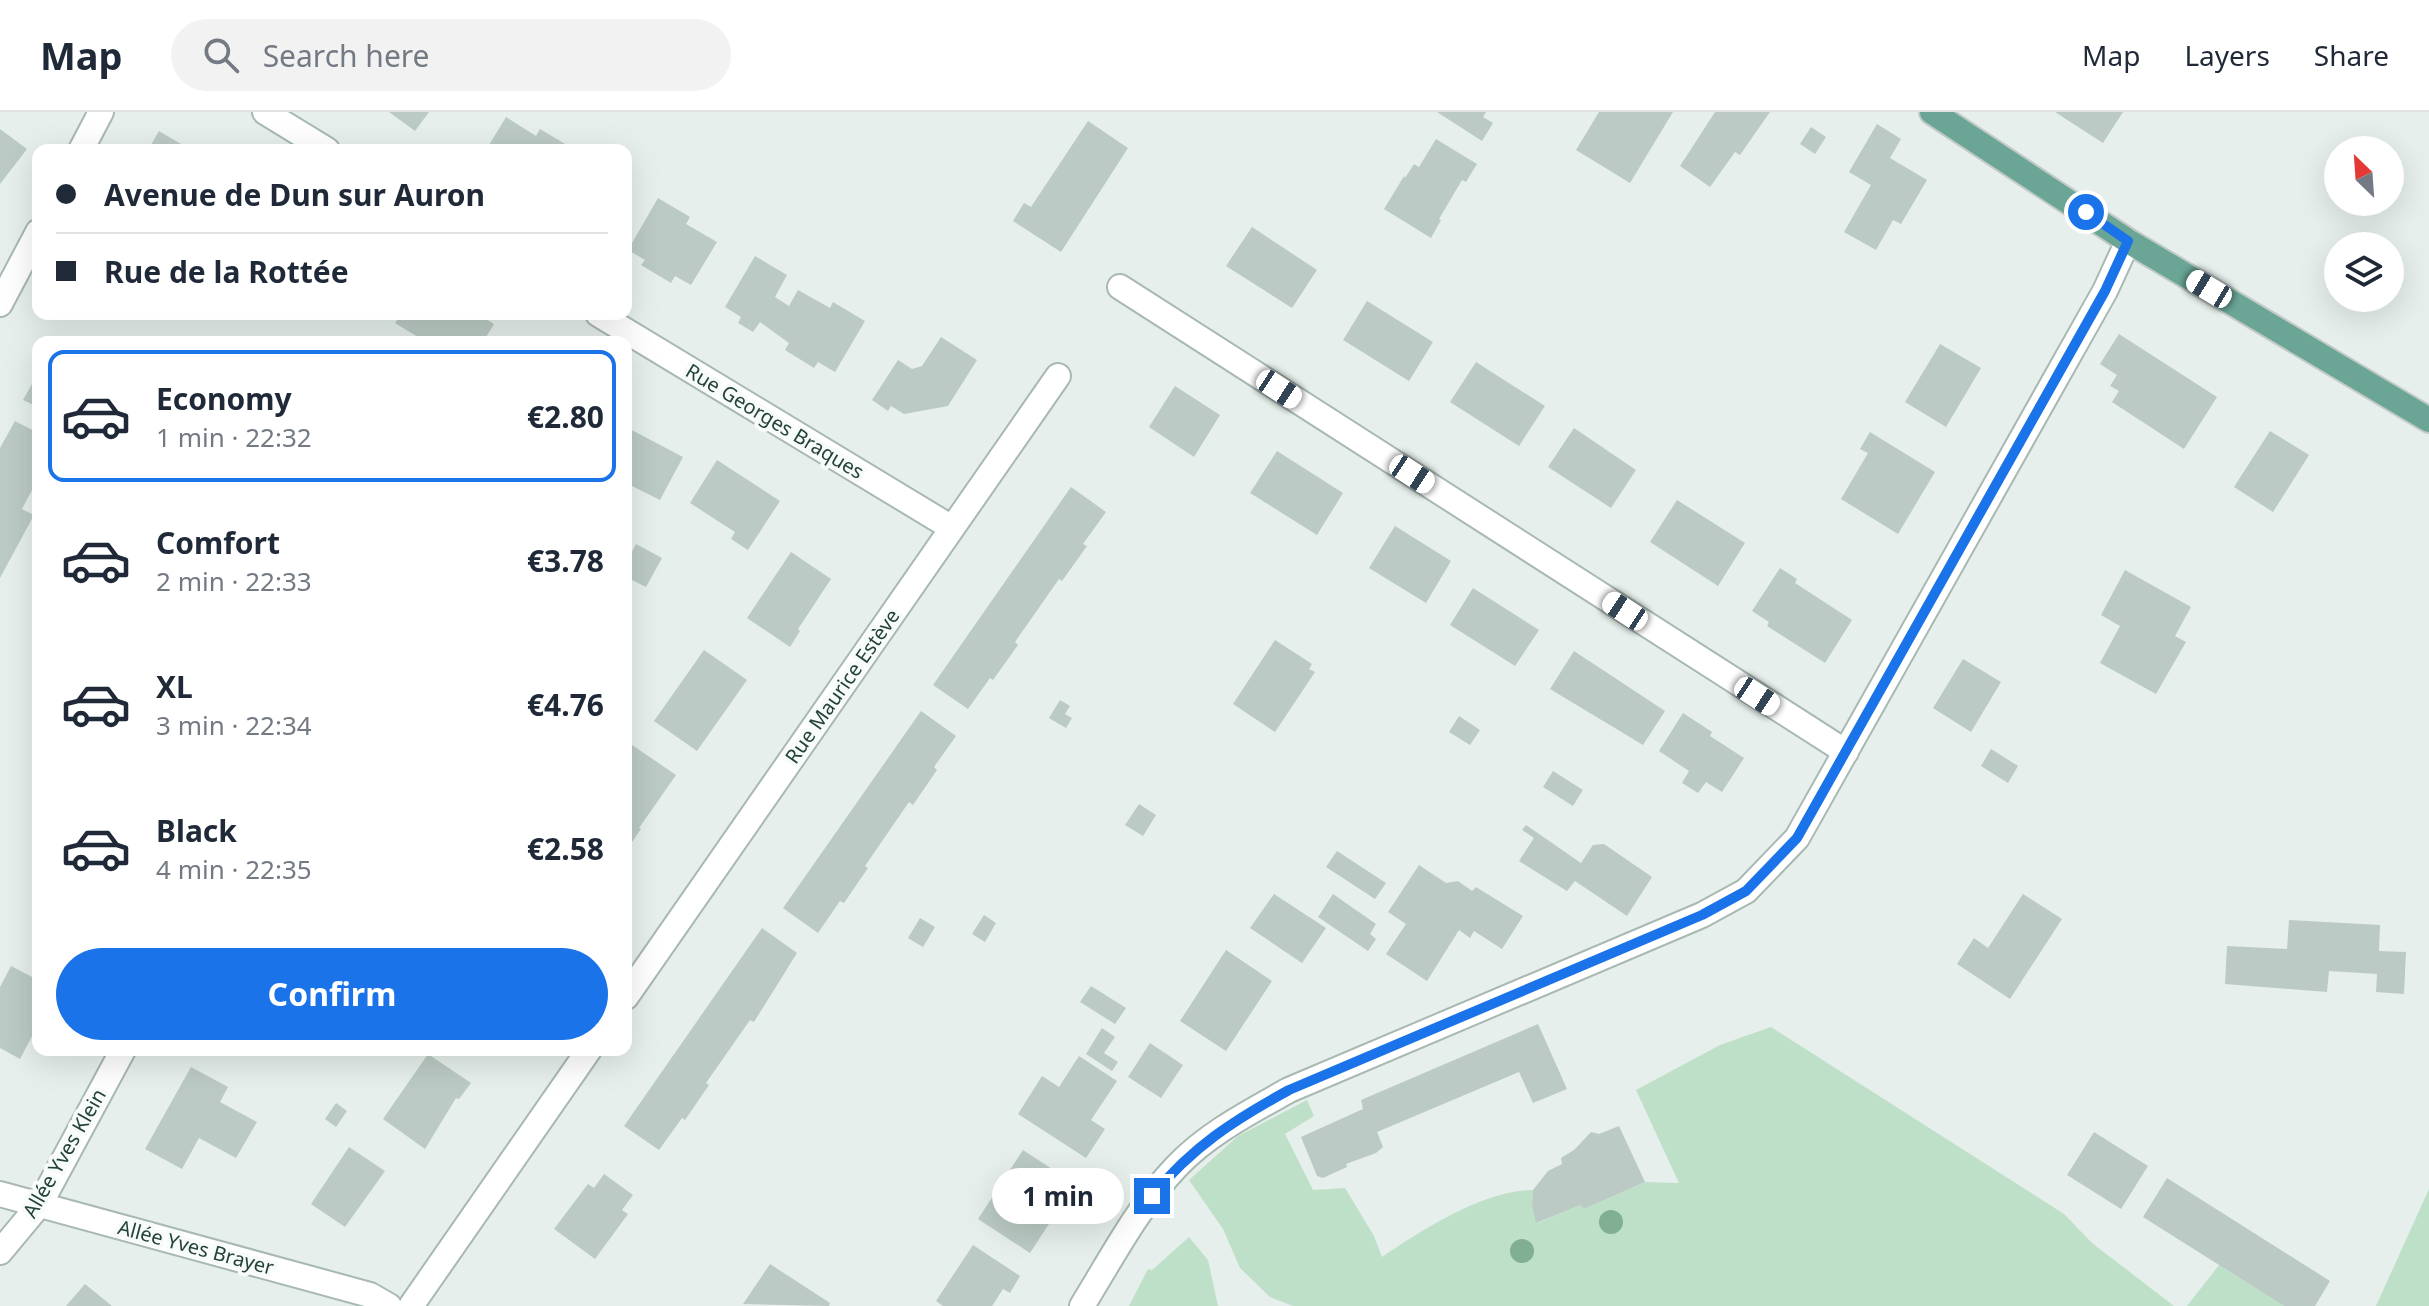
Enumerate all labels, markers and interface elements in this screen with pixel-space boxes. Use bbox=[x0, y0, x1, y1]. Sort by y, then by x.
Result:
search box bbox=[171, 19, 731, 91]
text: Map bbox=[40, 29, 123, 81]
icon: search bbox=[199, 33, 243, 77]
text: Search here bbox=[263, 35, 430, 76]
text: Map bbox=[2082, 36, 2140, 74]
text: Layers bbox=[2184, 36, 2270, 74]
text: Share bbox=[2314, 36, 2389, 74]
north arrow bbox=[2324, 136, 2404, 216]
map controls bbox=[2324, 136, 2404, 312]
text: Avenue de Dun sur Auron bbox=[104, 174, 485, 215]
route start bbox=[2068, 194, 2104, 230]
button: layers bbox=[2324, 232, 2404, 312]
text: Rue de la Rottée bbox=[104, 251, 349, 292]
car bbox=[2182, 266, 2236, 312]
street label: Rue Georges Braques bbox=[681, 357, 869, 485]
car bbox=[1252, 366, 1306, 412]
text: Economy bbox=[156, 378, 292, 419]
icon: car bbox=[60, 380, 132, 452]
text: €2.80 bbox=[527, 396, 604, 437]
text: 1 min · 22:32 bbox=[156, 419, 312, 455]
car bbox=[1385, 451, 1439, 497]
text: Comfort bbox=[156, 522, 280, 563]
icon: car bbox=[60, 524, 132, 596]
text: €3.78 bbox=[527, 540, 604, 581]
text: 2 min · 22:33 bbox=[156, 563, 312, 599]
car bbox=[1598, 588, 1652, 634]
street label: Rue Maurice Estève bbox=[779, 603, 905, 769]
text: XL bbox=[156, 666, 193, 707]
icon: car bbox=[60, 668, 132, 740]
car bbox=[1730, 673, 1784, 719]
text: €4.76 bbox=[527, 684, 604, 725]
text: 3 min · 22:34 bbox=[156, 707, 312, 743]
text: Black bbox=[156, 810, 237, 851]
icon: car bbox=[60, 812, 132, 884]
text: €2.58 bbox=[527, 828, 604, 869]
text: 4 min · 22:35 bbox=[156, 851, 312, 887]
button: Confirm bbox=[56, 948, 608, 1040]
street label: Allée Yves Klein bbox=[16, 1084, 112, 1222]
callout: 1 min bbox=[992, 1168, 1124, 1224]
text: 1 min bbox=[1022, 1178, 1094, 1214]
route end bbox=[1134, 1178, 1170, 1214]
street label: Allée Yves Brayer bbox=[115, 1213, 277, 1281]

